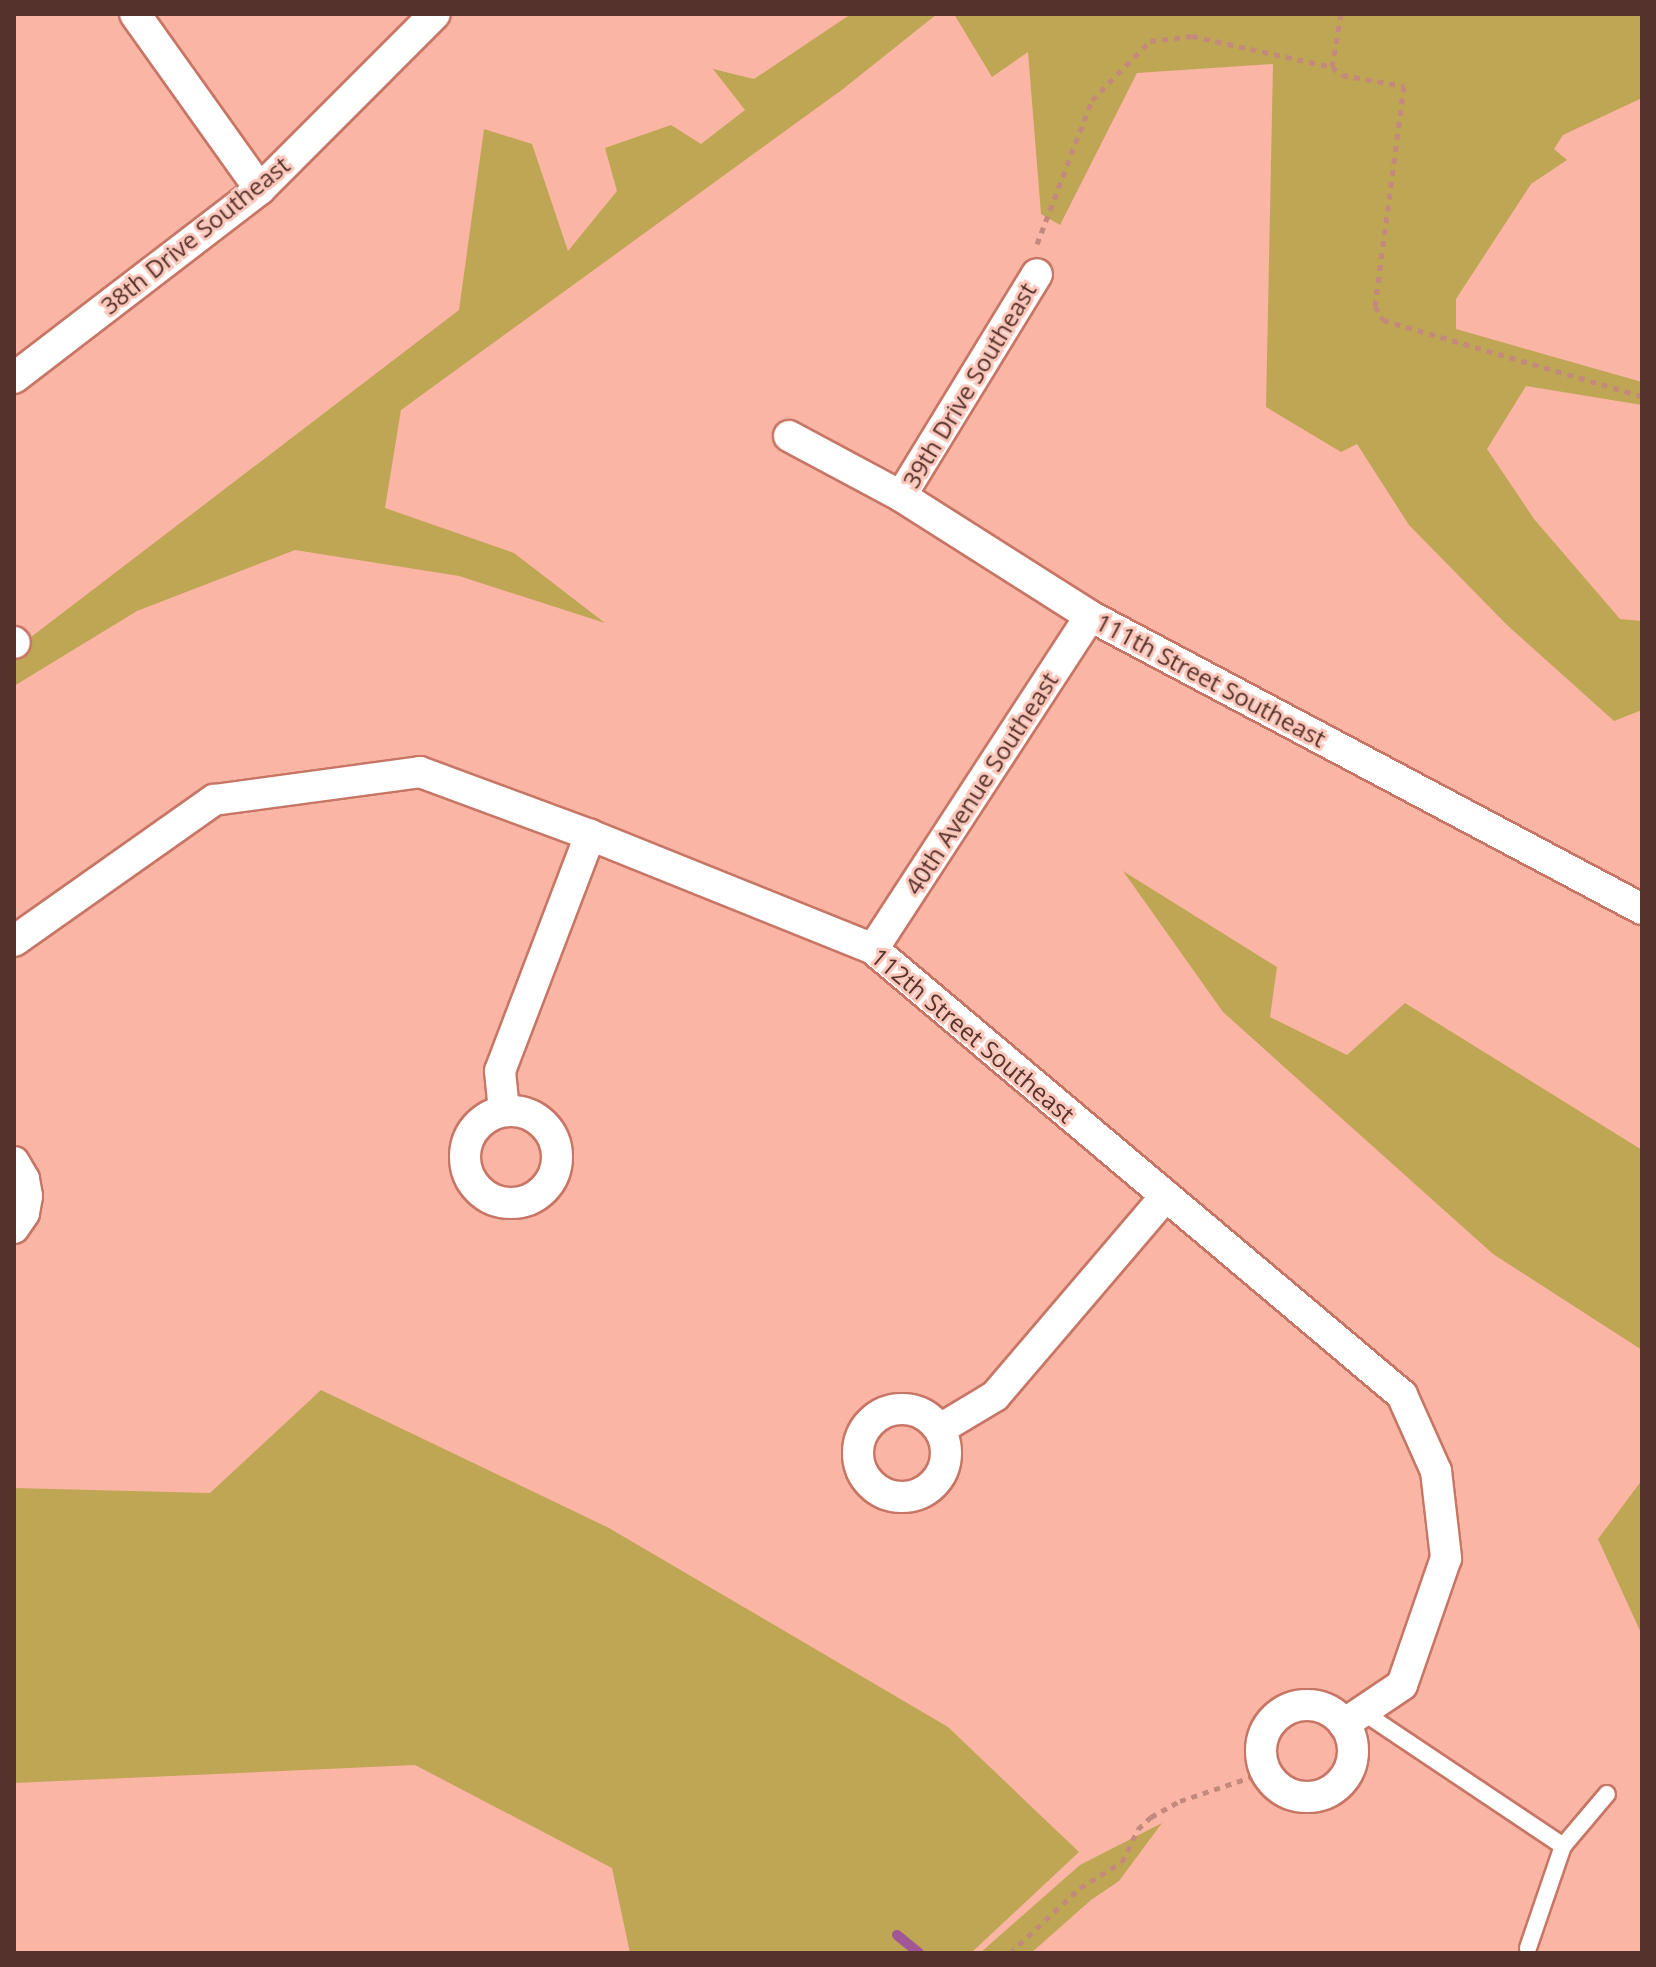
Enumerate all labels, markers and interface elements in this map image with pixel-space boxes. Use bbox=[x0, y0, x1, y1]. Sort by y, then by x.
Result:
street label: 38th Drive Southeast bbox=[95, 150, 295, 320]
street label: 39th Drive Southeast bbox=[896, 277, 1042, 493]
street label: 111th Street Southeast bbox=[1091, 607, 1331, 753]
street label: 40th Avenue Southeast bbox=[898, 666, 1064, 900]
street label: 112th Street Southeast bbox=[866, 942, 1080, 1128]

